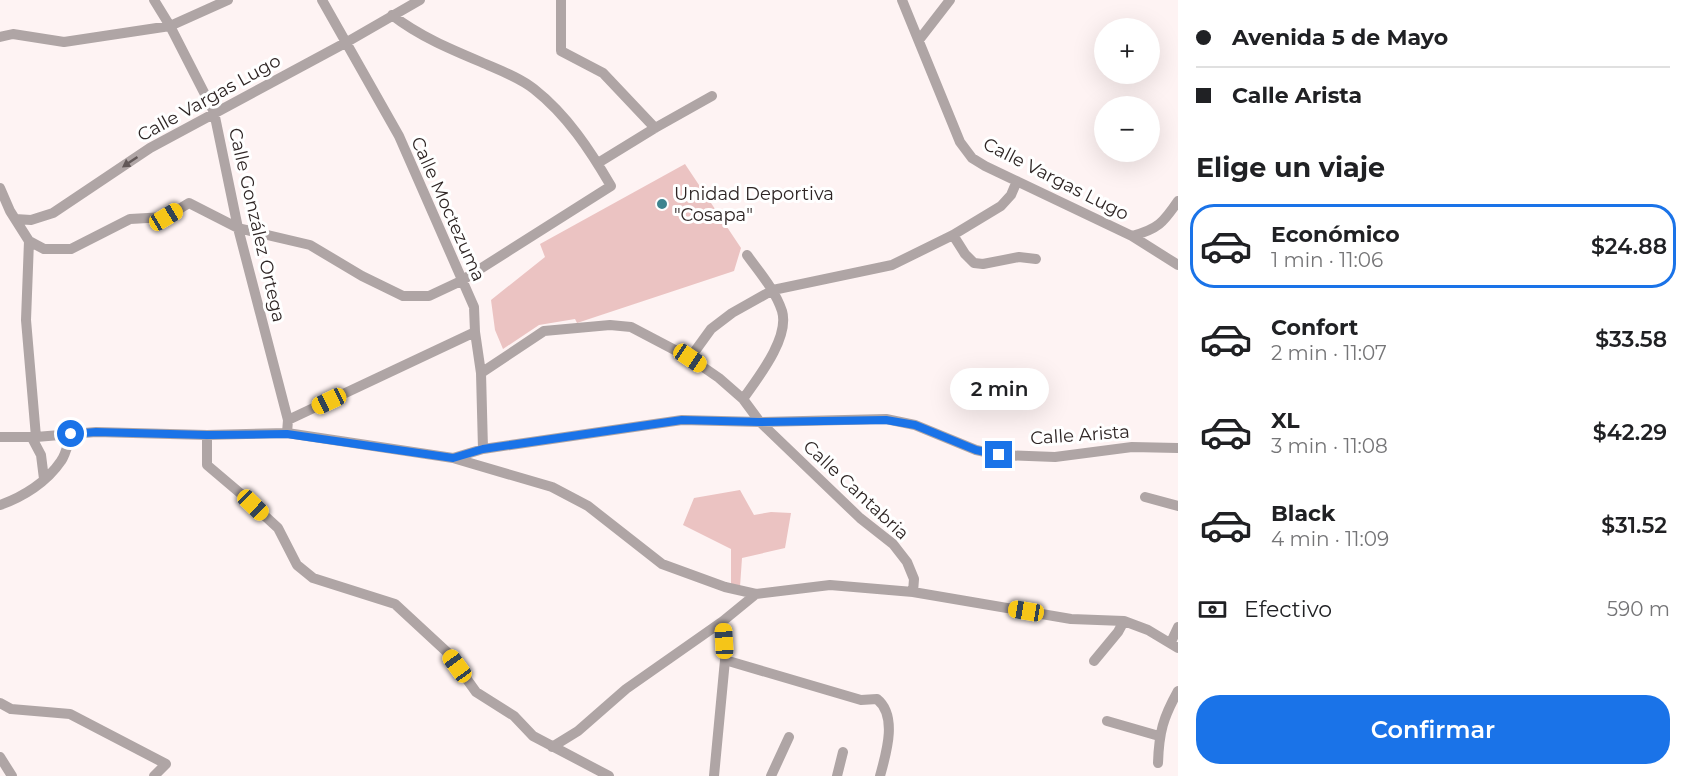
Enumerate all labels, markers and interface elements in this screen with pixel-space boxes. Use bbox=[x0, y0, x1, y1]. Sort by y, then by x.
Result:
map controls bbox=[1094, 18, 1160, 162]
button: + bbox=[1094, 18, 1160, 84]
text: Avenida 5 de Mayo bbox=[1232, 24, 1448, 51]
street label: Calle Vargas Lugo bbox=[134, 50, 284, 146]
text: Calle Arista bbox=[1232, 82, 1362, 109]
button: − bbox=[1094, 96, 1160, 162]
street label: Calle González Ortega bbox=[224, 126, 290, 324]
street label: Calle Moctezuma bbox=[406, 133, 490, 285]
street label: Calle Vargas Lugo bbox=[980, 133, 1132, 225]
text: Elige un viaje bbox=[1196, 151, 1385, 184]
one-way arrow bbox=[122, 156, 138, 167]
place label: Unidad Deportiva "Cosapa" bbox=[674, 183, 834, 226]
marker: Unidad Deportiva "Cosapa" bbox=[655, 197, 669, 211]
car bbox=[146, 200, 186, 234]
icon: car bbox=[1199, 219, 1253, 273]
text: Económico bbox=[1271, 221, 1400, 248]
text: $24.88 bbox=[1591, 233, 1667, 260]
text: 1 min · 11:06 bbox=[1271, 248, 1383, 272]
icon: car bbox=[1199, 312, 1253, 366]
text: Confort bbox=[1271, 314, 1358, 341]
text: $33.58 bbox=[1595, 326, 1667, 353]
car bbox=[670, 340, 710, 376]
text: 2 min · 11:07 bbox=[1271, 341, 1387, 365]
callout: 2 min bbox=[950, 368, 1048, 410]
text: 2 min bbox=[971, 377, 1028, 401]
car bbox=[309, 385, 349, 417]
icon: car bbox=[1199, 405, 1253, 459]
text: XL bbox=[1271, 407, 1300, 434]
text: $42.29 bbox=[1593, 419, 1667, 446]
route start bbox=[57, 420, 84, 447]
street label: Calle Arista bbox=[1030, 421, 1130, 449]
text: 3 min · 11:08 bbox=[1271, 434, 1388, 458]
street label: Calle Cantabria bbox=[799, 435, 913, 545]
route end bbox=[985, 441, 1012, 468]
car bbox=[234, 486, 272, 524]
icon: car bbox=[1199, 498, 1253, 552]
text: Black bbox=[1271, 500, 1335, 527]
text: $31.52 bbox=[1601, 512, 1667, 539]
text: 4 min · 11:09 bbox=[1271, 527, 1389, 551]
icon: cash bbox=[1196, 593, 1229, 626]
text: Efectivo bbox=[1244, 596, 1332, 623]
text: 590 m bbox=[1607, 597, 1670, 621]
car bbox=[1007, 599, 1045, 623]
car bbox=[714, 623, 734, 659]
car bbox=[439, 646, 475, 686]
button: Confirmar bbox=[1196, 695, 1670, 764]

